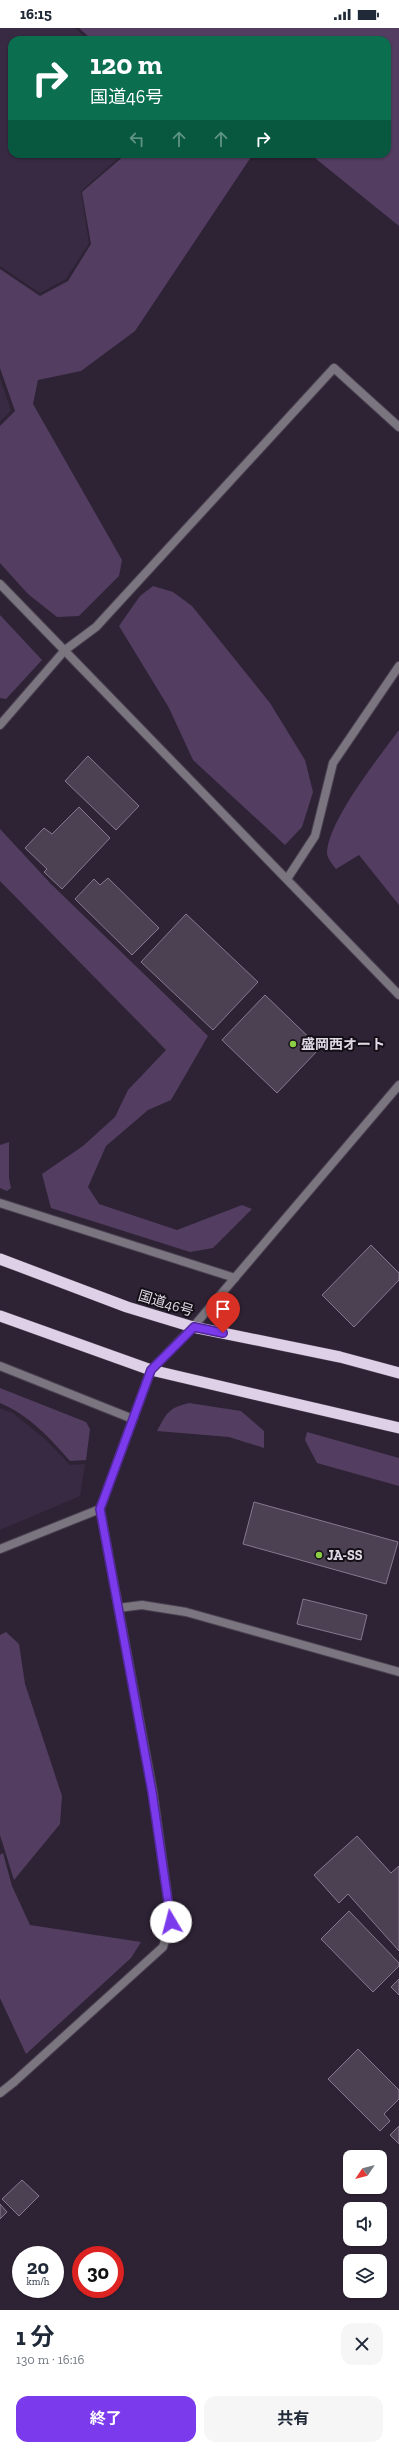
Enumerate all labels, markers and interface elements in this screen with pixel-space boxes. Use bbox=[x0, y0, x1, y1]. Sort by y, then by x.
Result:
text: 16:15 bbox=[20, 5, 52, 23]
text: 120 m bbox=[90, 48, 162, 81]
icon: right bbox=[24, 52, 76, 104]
text: 国道46号 bbox=[90, 86, 163, 108]
icon: left bbox=[126, 128, 148, 150]
icon: ahead bbox=[168, 128, 190, 150]
icon: ahead bbox=[210, 128, 232, 150]
icon: right bbox=[252, 128, 274, 150]
place label: 盛岡西オート bbox=[301, 1036, 385, 1053]
marker: 盛岡西オート bbox=[288, 1039, 298, 1049]
street label: 国道46号 bbox=[136, 1287, 196, 1320]
pin bbox=[206, 1292, 240, 1333]
icon: arrive bbox=[212, 1298, 234, 1320]
place label: JA-SS bbox=[327, 1547, 363, 1564]
marker: JA-SS bbox=[314, 1550, 324, 1560]
position arrow bbox=[150, 1901, 192, 1943]
north arrow bbox=[343, 2150, 387, 2194]
map controls bbox=[343, 2150, 387, 2298]
button: sound bbox=[343, 2202, 387, 2246]
speed limit sign: 30 bbox=[72, 2246, 124, 2298]
button: layers bbox=[343, 2254, 387, 2298]
text: 20 bbox=[27, 2255, 49, 2279]
text: km/h bbox=[27, 2276, 49, 2288]
text: 1 分 bbox=[16, 2322, 54, 2351]
button: close bbox=[341, 2323, 383, 2365]
text: 130 m · 16:16 bbox=[16, 2352, 85, 2367]
button: 終了 bbox=[16, 2396, 196, 2442]
button: 共有 bbox=[204, 2396, 383, 2442]

